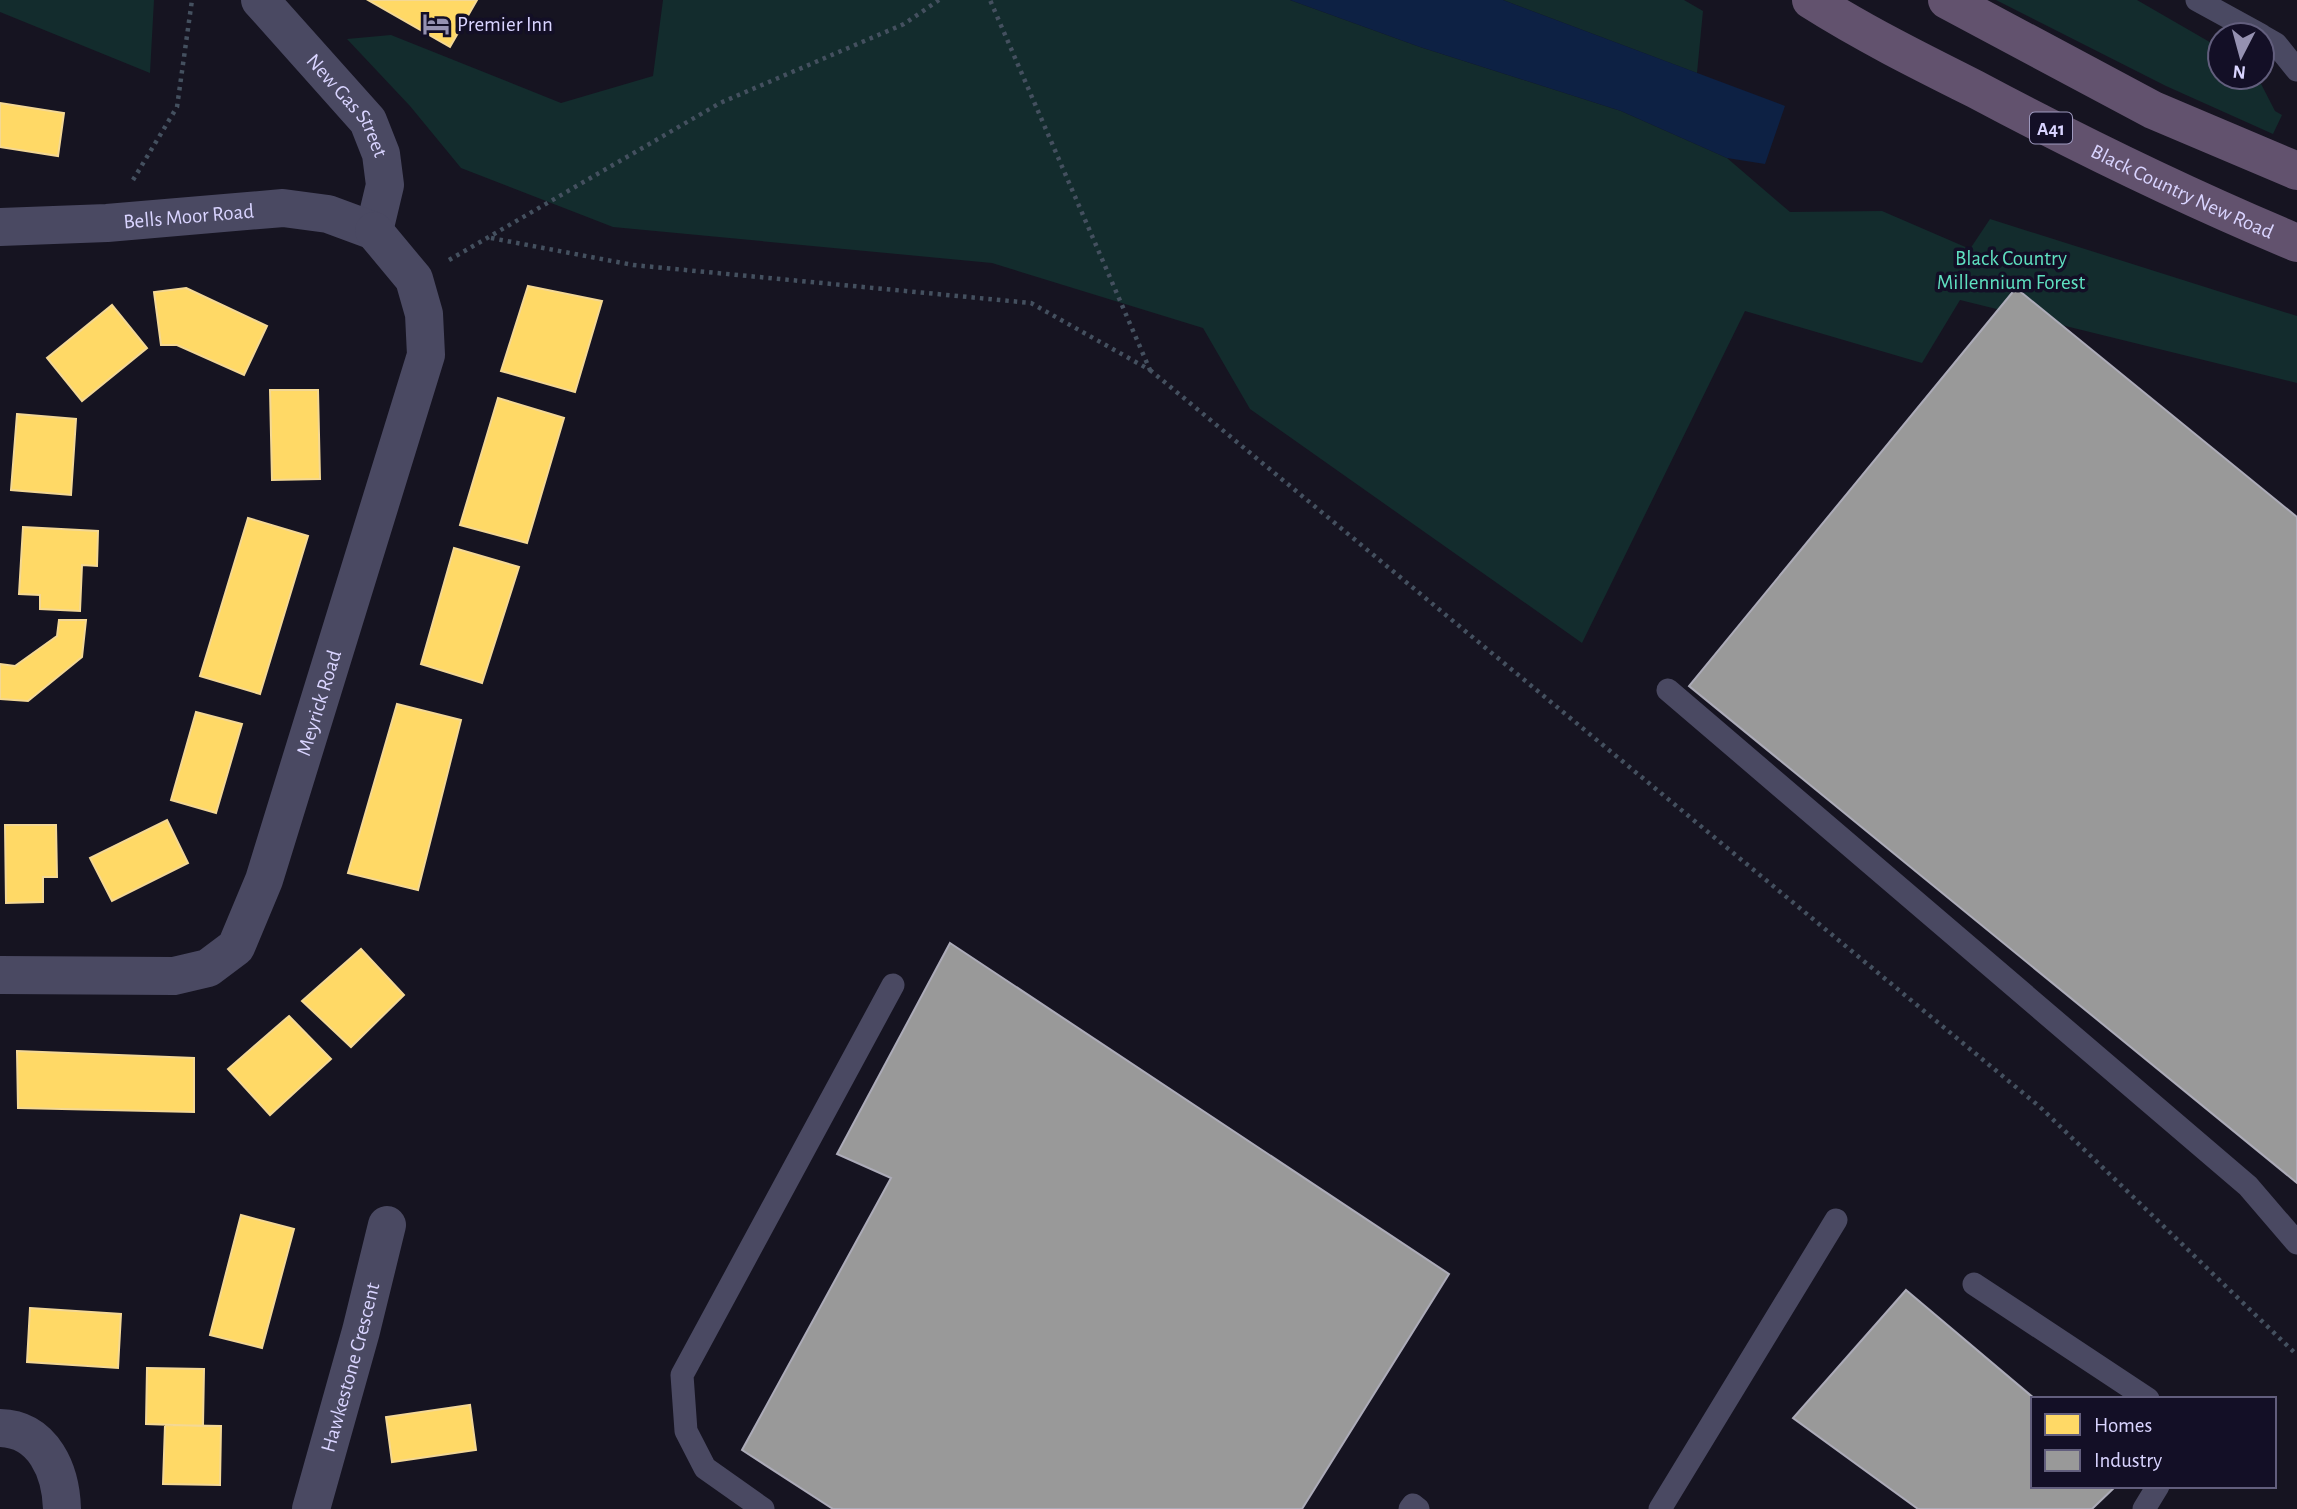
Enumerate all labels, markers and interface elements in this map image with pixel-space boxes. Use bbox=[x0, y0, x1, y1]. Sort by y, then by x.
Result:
hotel icon: Premier Inn bbox=[421, 9, 451, 39]
place label: Premier Inn bbox=[457, 14, 553, 35]
north arrow bbox=[2206, 21, 2276, 91]
street label: New Gas Street bbox=[302, 50, 391, 161]
text: N bbox=[2232, 61, 2247, 82]
road number: A41 bbox=[2030, 112, 2072, 144]
street label: Black Country New Road bbox=[2087, 140, 2277, 243]
street label: Bells Moor Road bbox=[123, 201, 255, 233]
park label: Black Country Millennium Forest bbox=[1937, 248, 2085, 293]
street label: Meyrick Road bbox=[293, 647, 345, 758]
street label: Hawkestone Crescent bbox=[317, 1280, 384, 1455]
legend bbox=[2031, 1397, 2276, 1488]
text: Homes bbox=[2094, 1415, 2152, 1436]
text: Industry bbox=[2094, 1450, 2162, 1471]

